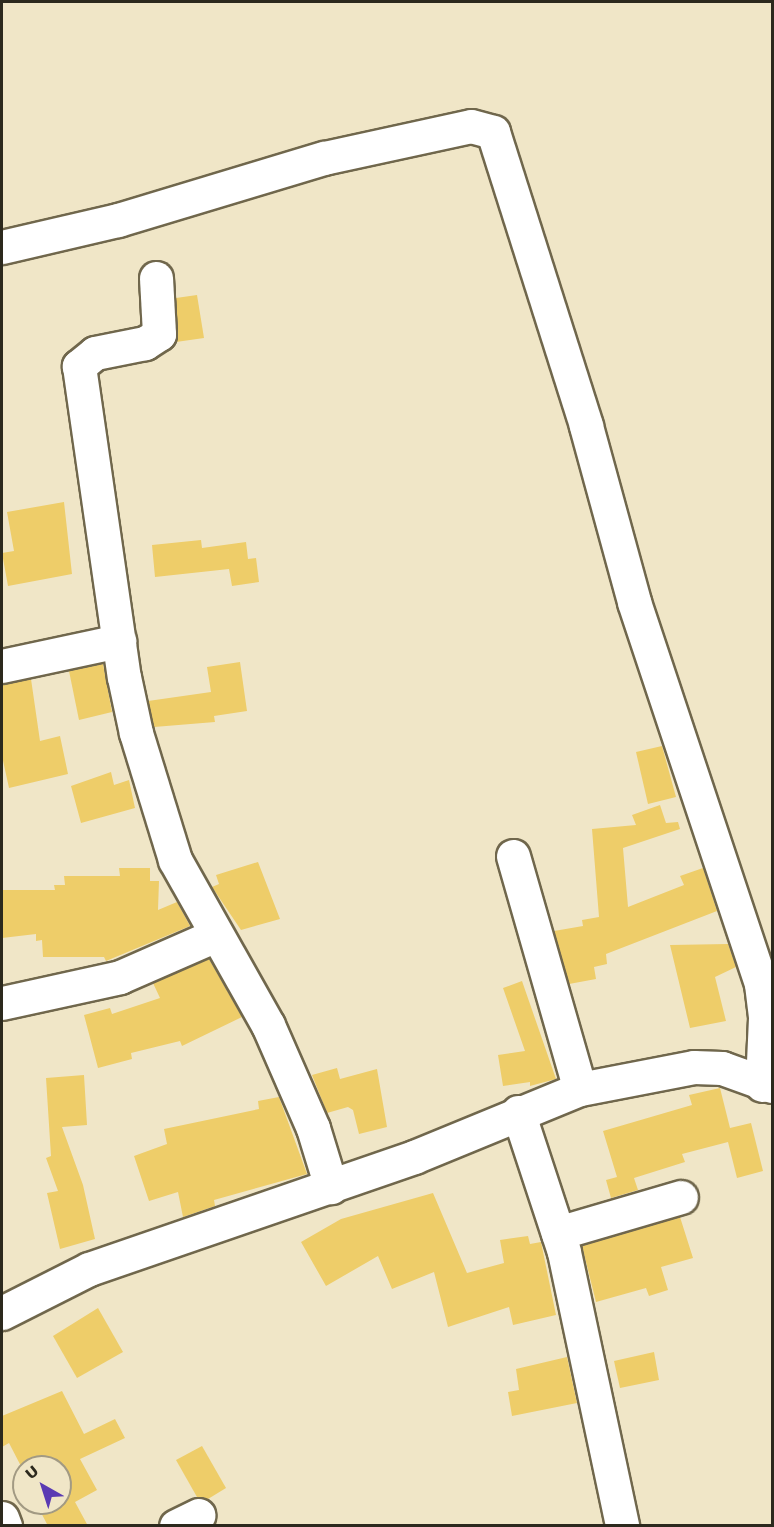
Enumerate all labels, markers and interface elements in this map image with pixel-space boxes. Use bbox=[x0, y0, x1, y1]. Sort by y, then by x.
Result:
north arrow bbox=[12, 1455, 72, 1515]
text: U bbox=[21, 1461, 42, 1483]

